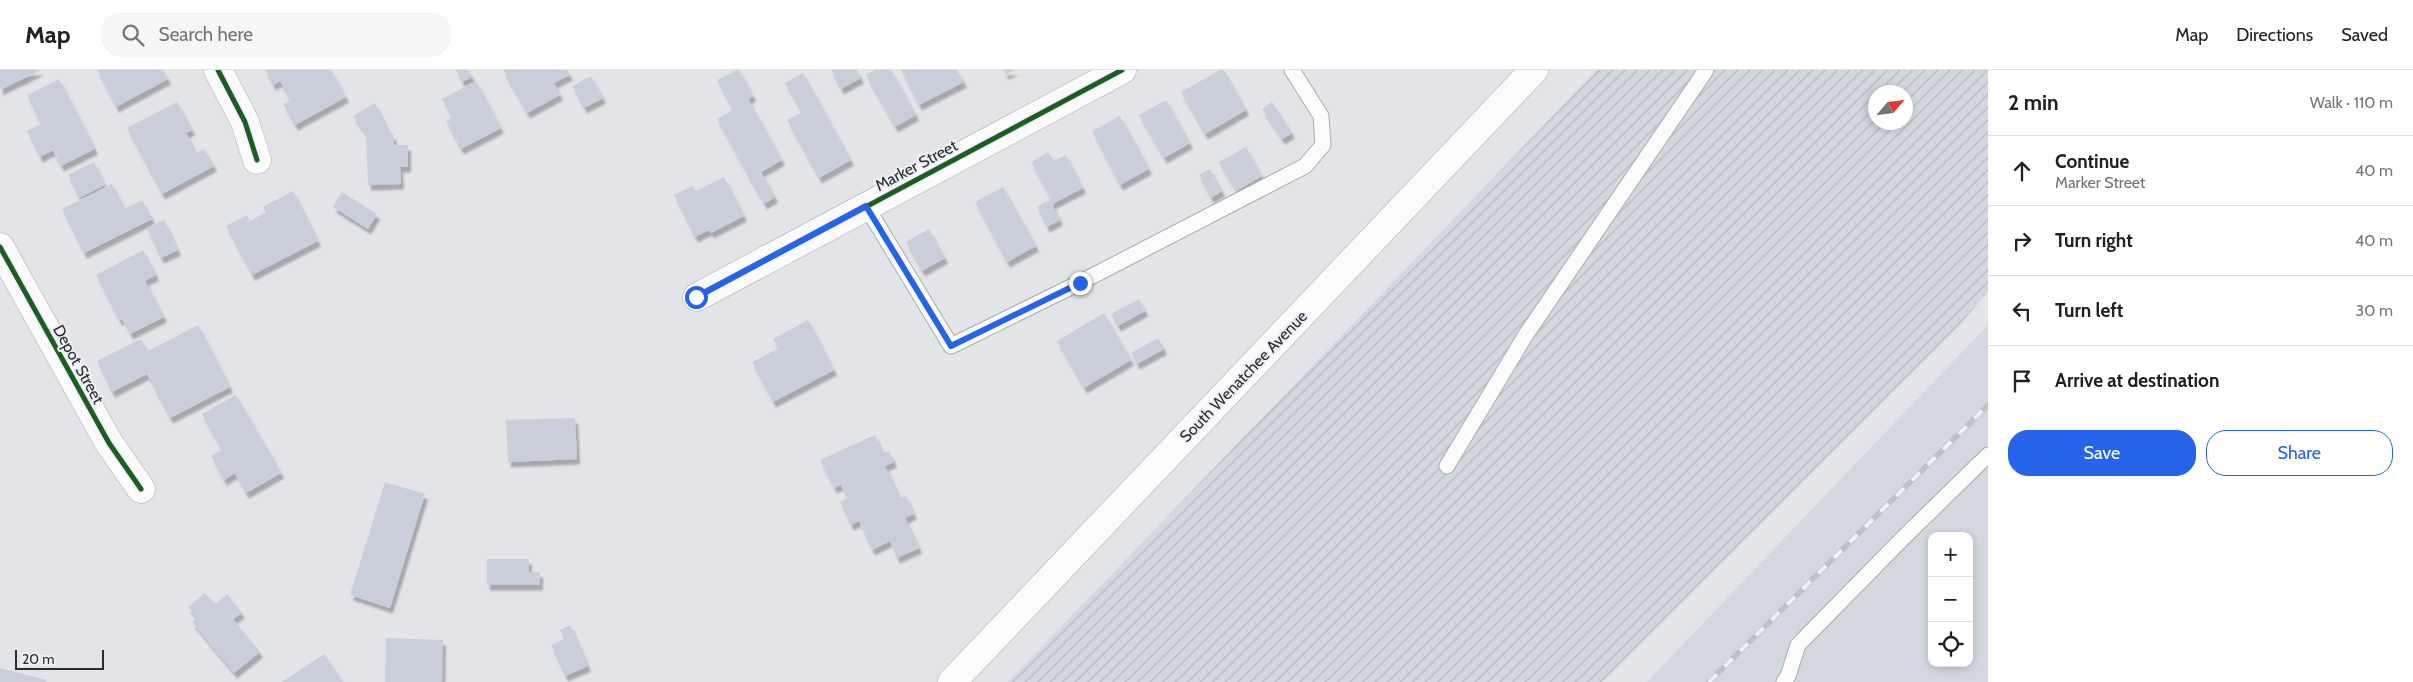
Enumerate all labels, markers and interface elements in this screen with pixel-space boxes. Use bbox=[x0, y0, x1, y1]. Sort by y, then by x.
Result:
search box bbox=[101, 12, 451, 57]
text: Map bbox=[25, 20, 71, 49]
icon: search bbox=[119, 21, 147, 49]
text: Search here bbox=[159, 23, 253, 46]
text: Map bbox=[2175, 24, 2208, 46]
text: Directions bbox=[2236, 24, 2313, 46]
text: Saved bbox=[2341, 24, 2388, 46]
north arrow bbox=[1868, 85, 1913, 130]
text: 2 min bbox=[2008, 90, 2059, 115]
text: Walk · 110 m bbox=[2310, 93, 2393, 112]
street label: Marker Street bbox=[872, 136, 961, 195]
text: Continue bbox=[2055, 150, 2129, 173]
icon: ahead bbox=[2008, 157, 2036, 185]
text: 40 m bbox=[2355, 161, 2393, 180]
text: Marker Street bbox=[2055, 173, 2145, 192]
icon: right bbox=[2008, 227, 2036, 255]
text: Turn right bbox=[2055, 229, 2133, 252]
text: 40 m bbox=[2355, 231, 2393, 250]
route end bbox=[1069, 272, 1092, 295]
route start bbox=[685, 286, 708, 309]
icon: left bbox=[2008, 297, 2036, 325]
text: Turn left bbox=[2055, 299, 2123, 322]
text: 30 m bbox=[2356, 301, 2393, 320]
street label: South Wenatchee Avenue bbox=[1176, 307, 1311, 446]
street label: Depot Street bbox=[49, 321, 108, 408]
icon: arrive bbox=[2008, 367, 2036, 395]
text: Arrive at destination bbox=[2055, 369, 2219, 392]
button: Save bbox=[2008, 430, 2196, 476]
button: Share bbox=[2206, 430, 2393, 476]
map controls bbox=[1928, 532, 1973, 667]
button: + bbox=[1928, 532, 1973, 577]
button: − bbox=[1928, 577, 1973, 622]
button: locate bbox=[1928, 622, 1973, 667]
scale bar bbox=[15, 647, 104, 670]
text: 20 m bbox=[22, 650, 55, 668]

